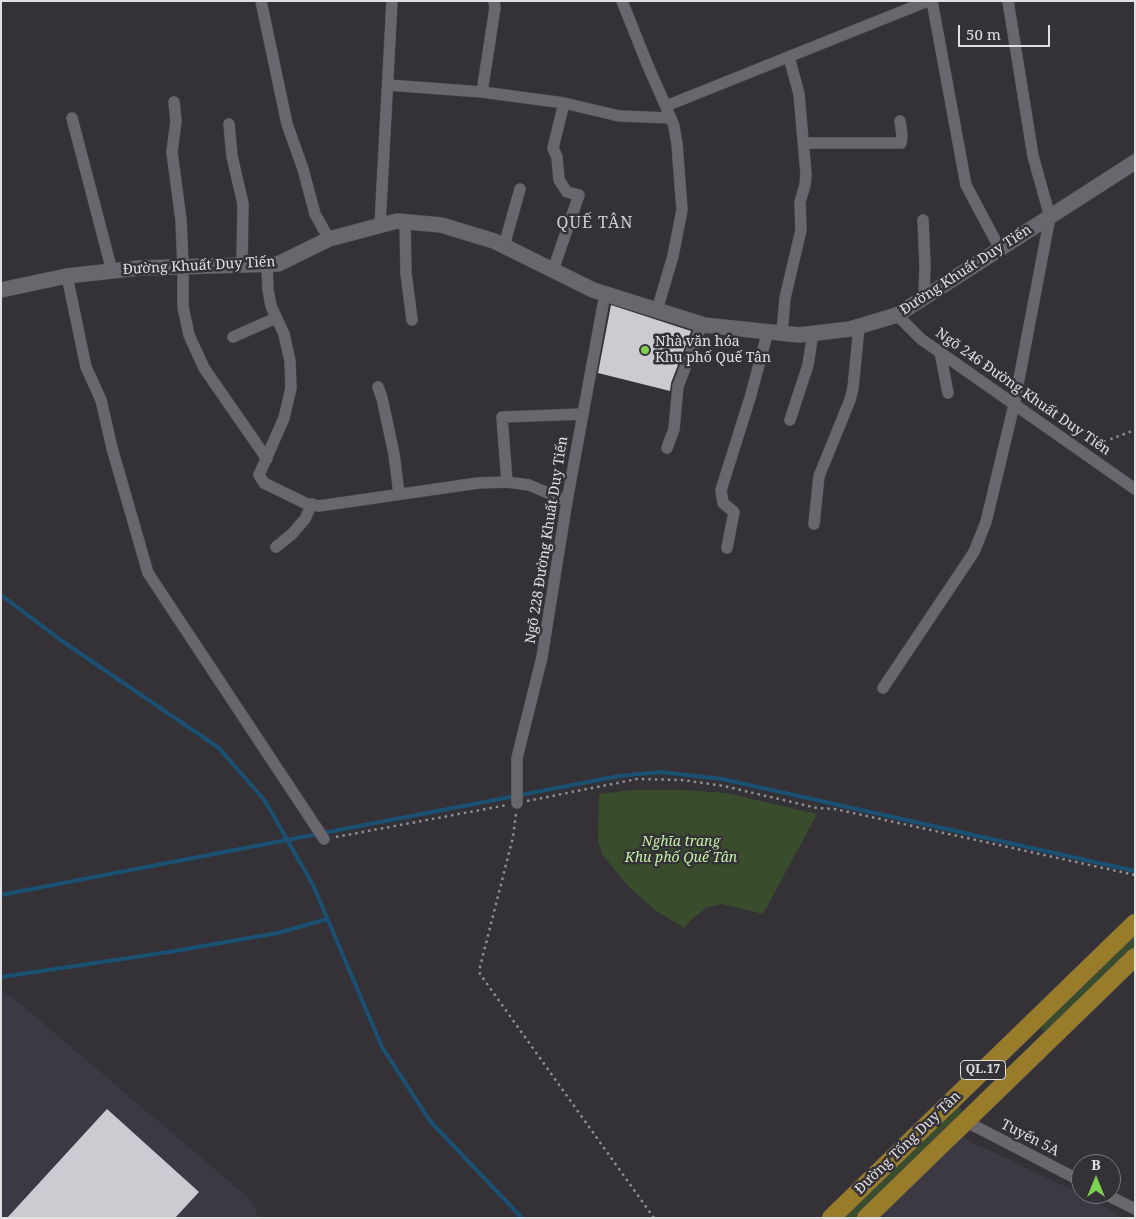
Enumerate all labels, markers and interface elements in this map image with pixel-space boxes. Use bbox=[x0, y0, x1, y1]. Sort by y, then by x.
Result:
scale bar bbox=[961, 15, 1054, 47]
text: 50 m bbox=[966, 24, 1001, 44]
district label: QUẾ TÂN bbox=[556, 213, 634, 233]
street label: Đường Khuất Duy Tiến bbox=[897, 221, 1035, 319]
street label: Đường Khuất Duy Tiến bbox=[122, 254, 276, 278]
street label: Ngõ 246 Đường Khuất Duy Tiến bbox=[932, 325, 1114, 459]
place label: Nhà văn hóa Khu phố Quế Tân bbox=[655, 334, 771, 367]
marker: Nhà văn hóa Khu phố Quế Tân bbox=[639, 344, 651, 356]
street label: Ngõ 228 Đường Khuất Duy Tiến bbox=[522, 435, 572, 645]
park label: Nghĩa trang Khu phố Quế Tân bbox=[625, 834, 737, 866]
road number: QL.17 bbox=[960, 1060, 1006, 1080]
street label: Đường Tống Duy Tân bbox=[852, 1088, 964, 1198]
street label: Tuyến 5A bbox=[998, 1116, 1062, 1160]
north arrow bbox=[1071, 1154, 1121, 1204]
text: B bbox=[1091, 1155, 1101, 1174]

